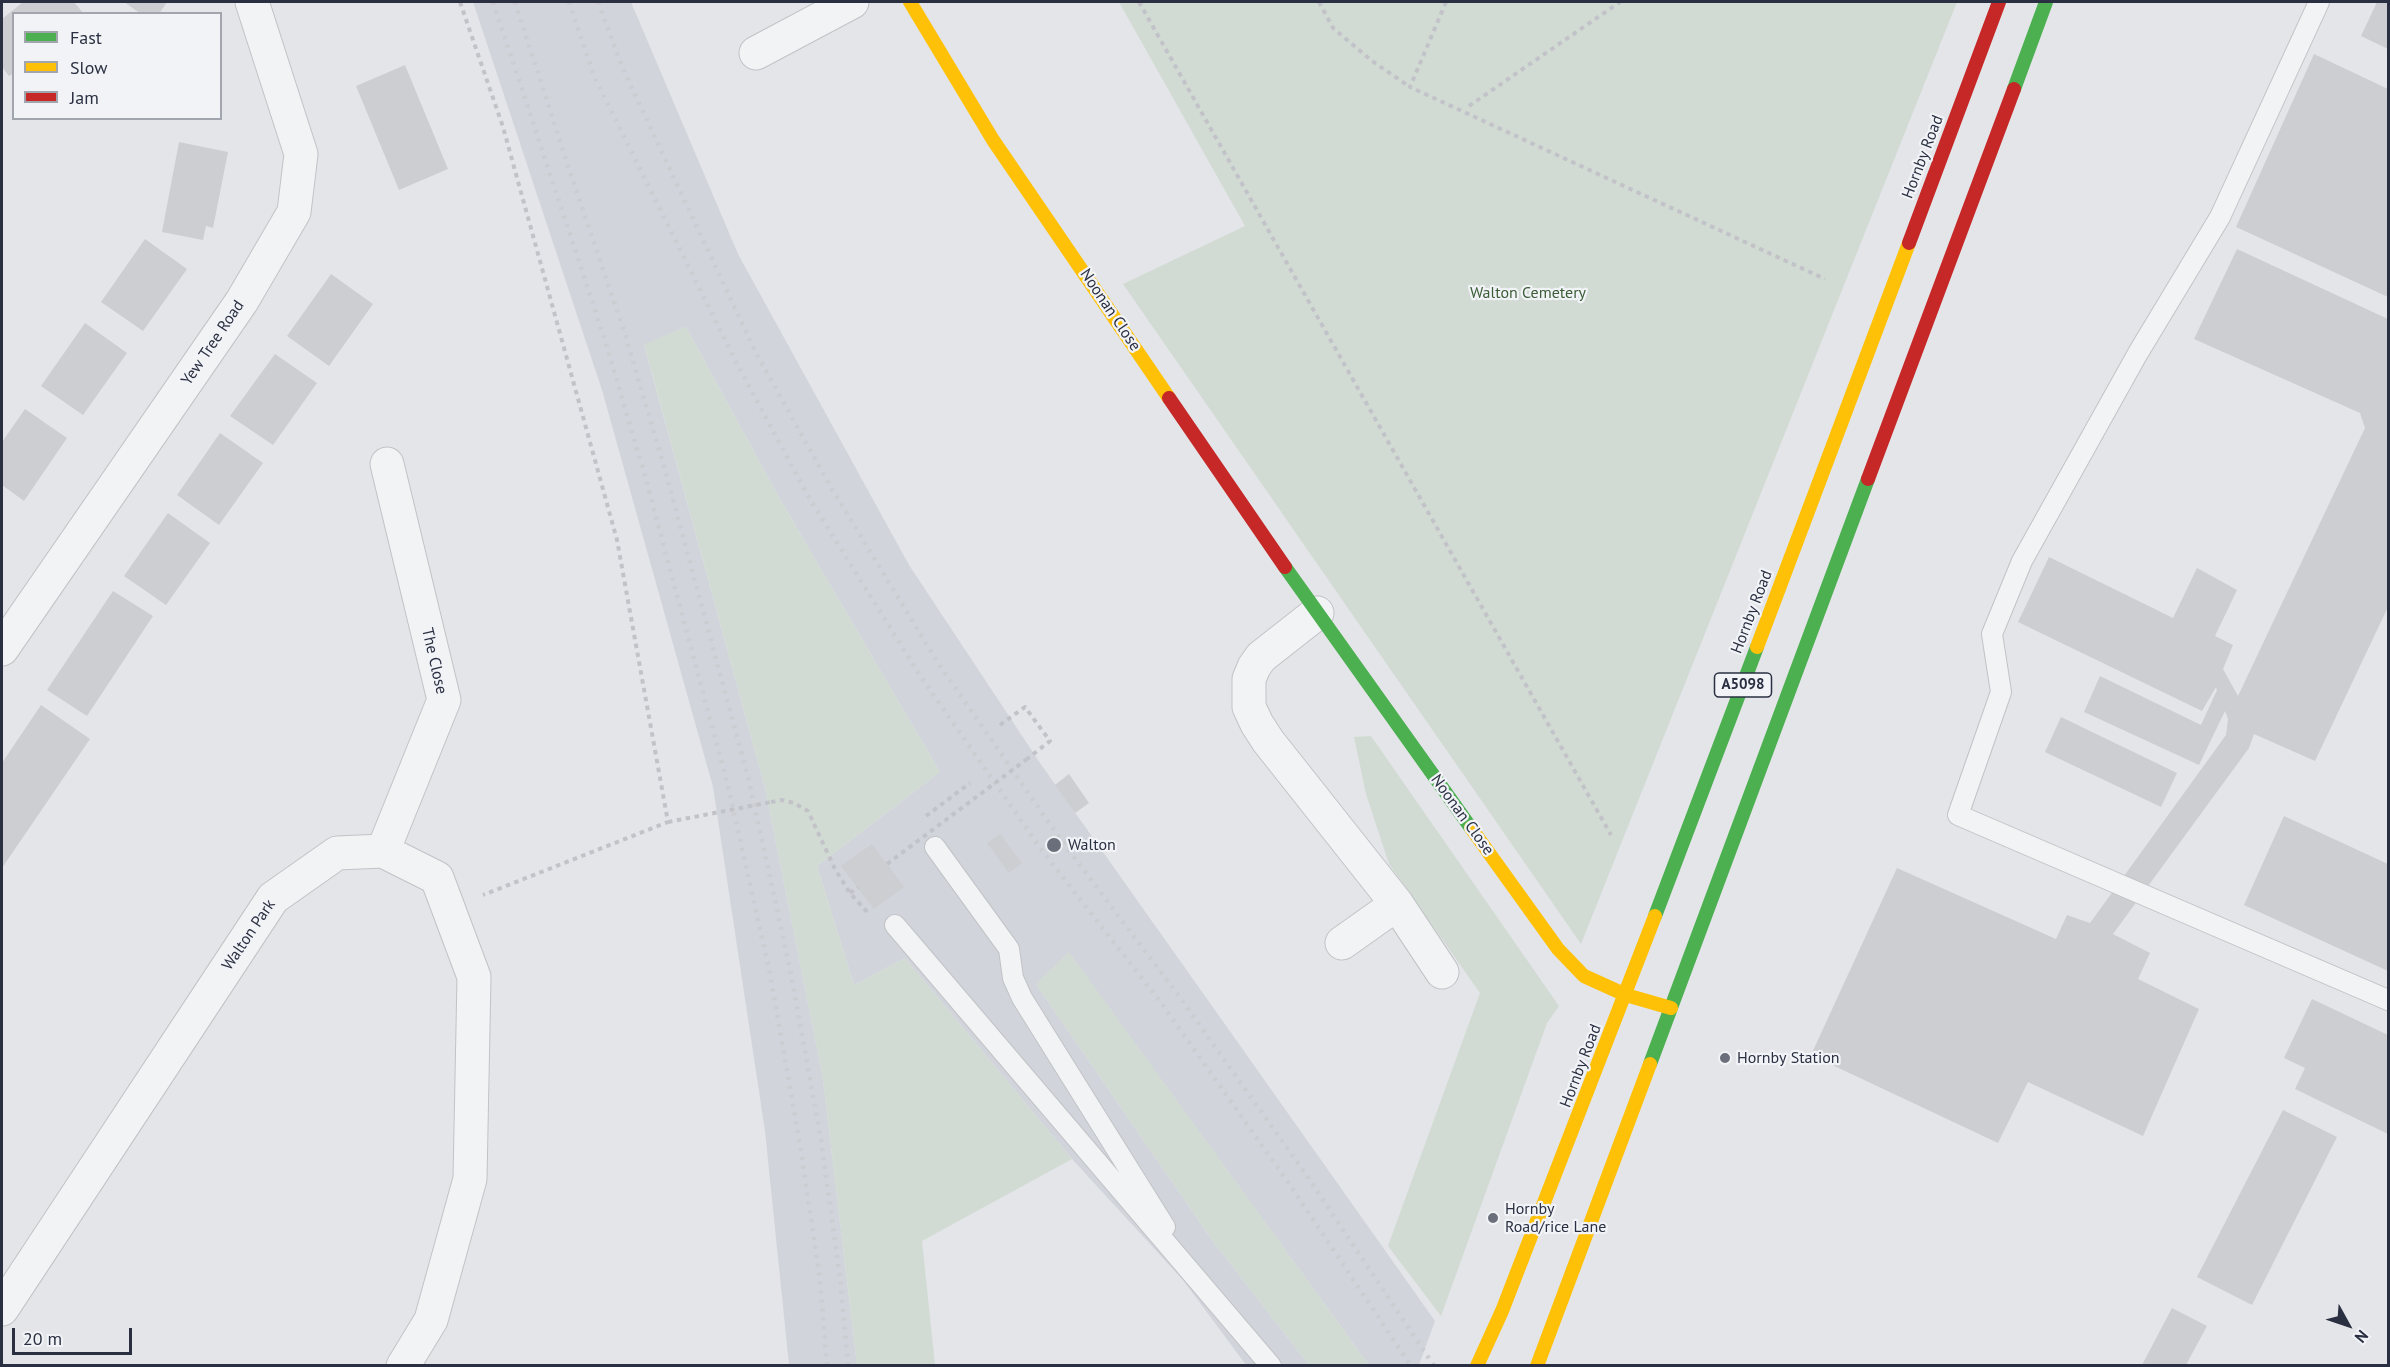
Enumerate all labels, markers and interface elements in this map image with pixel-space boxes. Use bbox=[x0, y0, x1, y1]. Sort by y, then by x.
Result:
legend bbox=[12, 12, 222, 120]
text: Fast bbox=[70, 26, 102, 49]
text: Slow bbox=[70, 56, 108, 79]
text: Jam bbox=[70, 86, 99, 109]
street label: Hornby Road bbox=[1898, 113, 1948, 201]
street label: Noonan Close bbox=[1076, 265, 1144, 355]
park label: Walton Cemetery bbox=[1470, 283, 1586, 303]
street label: Yew Tree Road bbox=[178, 297, 248, 389]
street label: Hornby Road bbox=[1727, 568, 1777, 656]
street label: The Close bbox=[417, 626, 451, 696]
road number: A5098 bbox=[1714, 673, 1772, 697]
street label: Noonan Close bbox=[1426, 771, 1498, 859]
place label: Walton bbox=[1068, 835, 1116, 855]
marker: Walton bbox=[1045, 836, 1063, 854]
street label: Walton Park bbox=[218, 896, 280, 974]
street label: Hornby Road bbox=[1556, 1022, 1606, 1110]
place label: Hornby Station bbox=[1737, 1048, 1840, 1068]
marker: Hornby Station bbox=[1718, 1051, 1732, 1065]
place label: Hornby Road/rice Lane bbox=[1505, 1199, 1606, 1237]
marker: Hornby Road/rice Lane bbox=[1486, 1211, 1500, 1225]
north arrow bbox=[2318, 1295, 2378, 1355]
scale bar bbox=[15, 1316, 135, 1354]
text: N bbox=[2351, 1326, 2373, 1347]
text: 20 m bbox=[23, 1327, 62, 1350]

